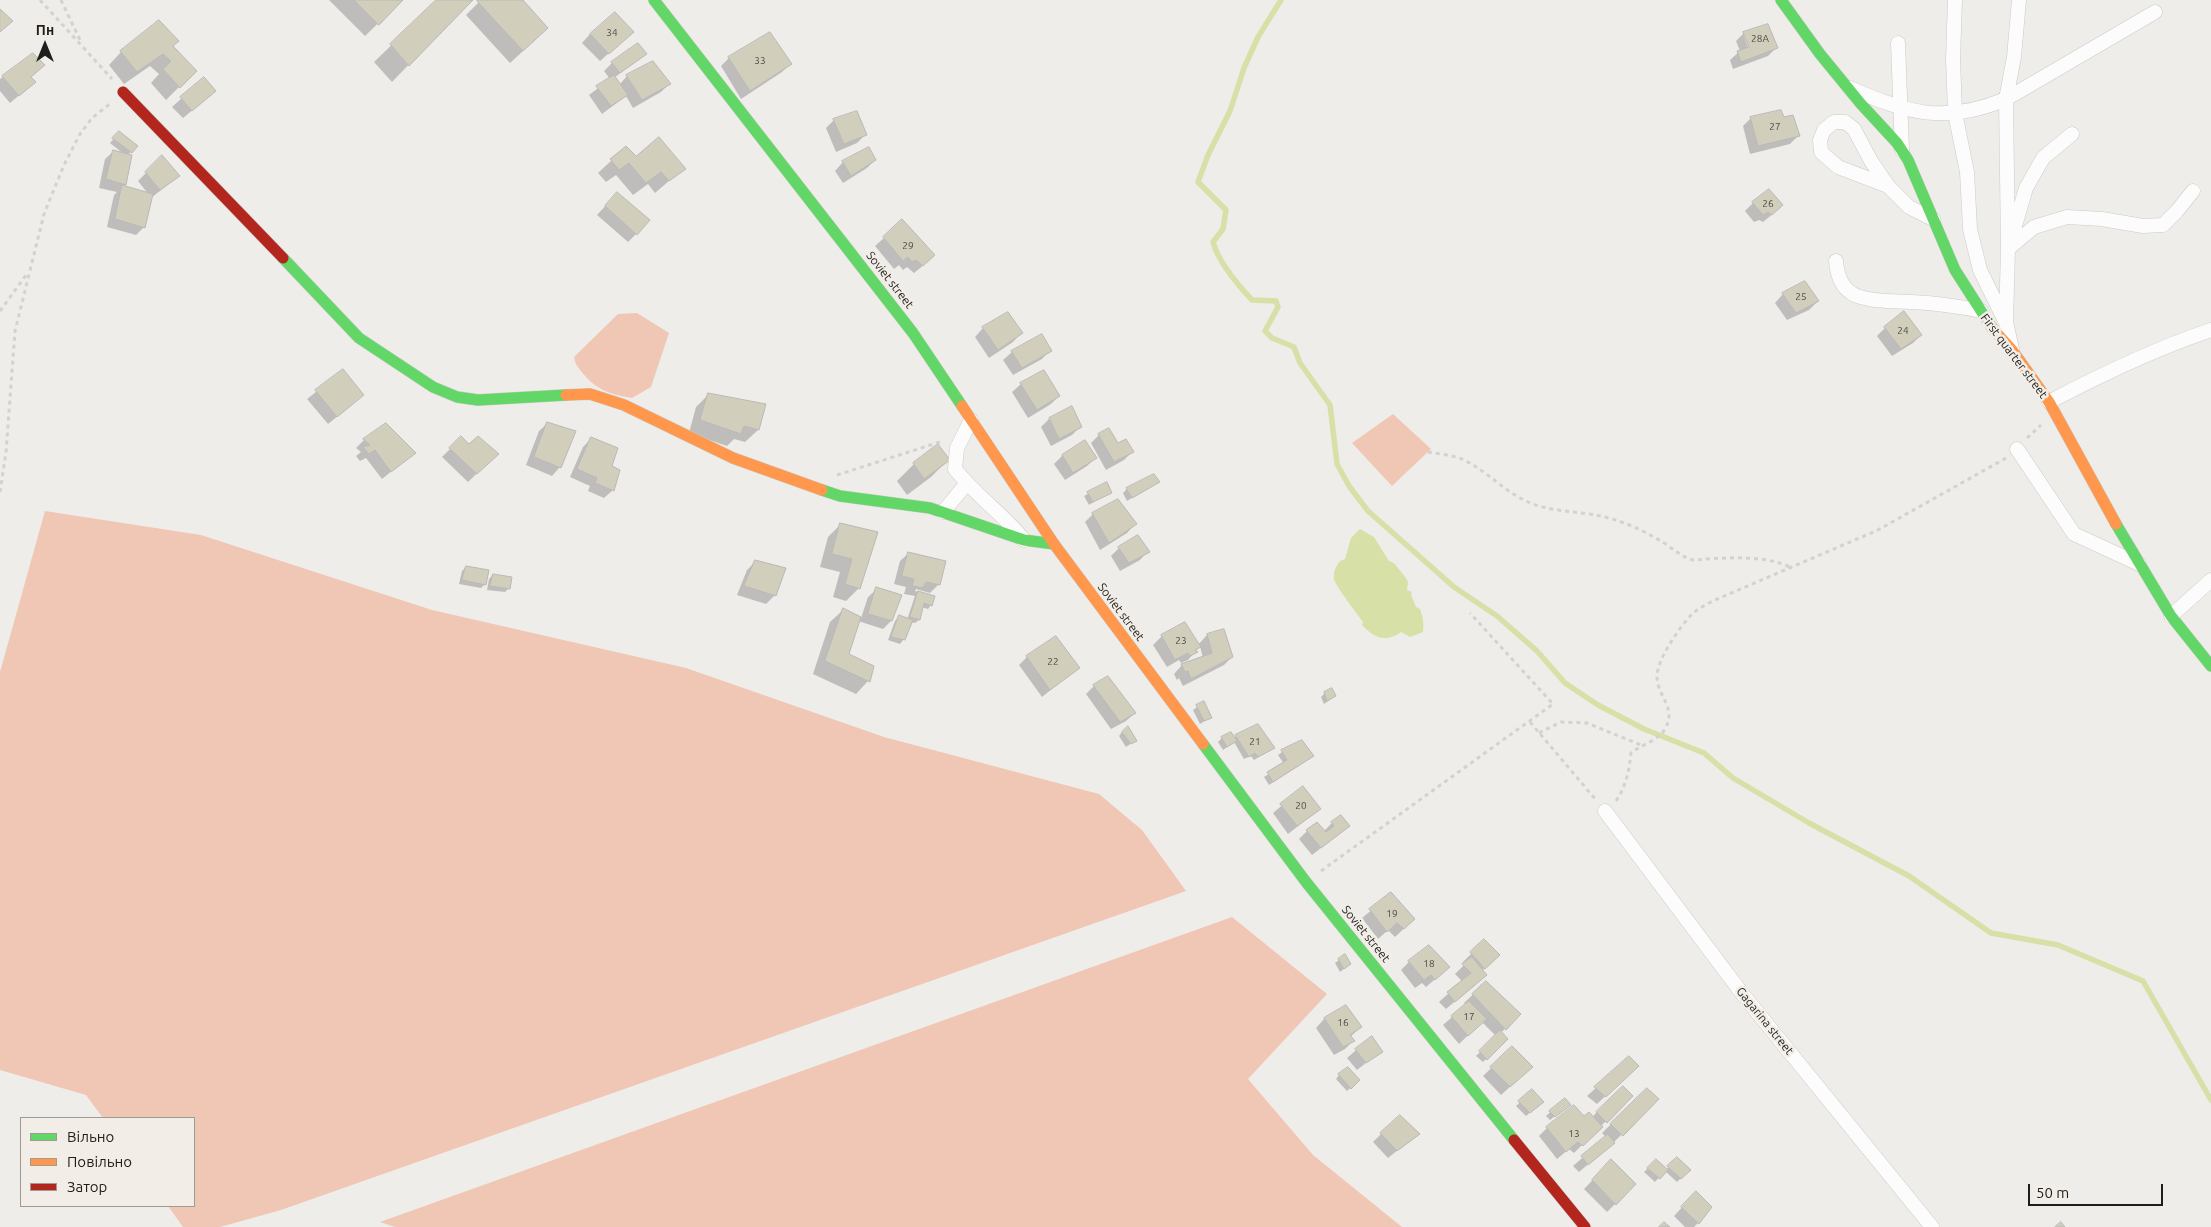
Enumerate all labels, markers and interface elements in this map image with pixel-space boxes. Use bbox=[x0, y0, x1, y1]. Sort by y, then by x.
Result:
north arrow bbox=[20, 20, 70, 70]
text: Пн bbox=[36, 22, 54, 38]
house number: 34 bbox=[606, 27, 618, 39]
house number: 28A bbox=[1751, 33, 1769, 45]
house number: 33 bbox=[754, 55, 766, 67]
house number: 27 bbox=[1769, 121, 1781, 133]
house number: 26 bbox=[1762, 198, 1774, 210]
house number: 29 bbox=[902, 240, 914, 252]
street label: Soviet street bbox=[863, 249, 917, 311]
house number: 25 bbox=[1795, 291, 1807, 303]
street label: First quarter street bbox=[1978, 311, 2050, 401]
house number: 24 bbox=[1897, 325, 1909, 337]
street label: Soviet street bbox=[1095, 580, 1147, 644]
house number: 23 bbox=[1175, 635, 1187, 647]
house number: 22 bbox=[1047, 656, 1059, 668]
house number: 21 bbox=[1249, 736, 1261, 748]
house number: 20 bbox=[1295, 800, 1307, 812]
street label: Soviet street bbox=[1339, 903, 1393, 965]
house number: 19 bbox=[1386, 908, 1398, 920]
house number: 18 bbox=[1423, 958, 1435, 970]
street label: Gagarina street bbox=[1733, 984, 1797, 1058]
house number: 17 bbox=[1463, 1011, 1475, 1023]
house number: 16 bbox=[1337, 1017, 1349, 1029]
legend bbox=[20, 1117, 195, 1207]
text: Вільно bbox=[67, 1128, 114, 1145]
house number: 13 bbox=[1568, 1128, 1580, 1140]
text: Повільно bbox=[67, 1153, 132, 1170]
scale bar bbox=[2031, 1174, 2166, 1206]
text: Затор bbox=[67, 1178, 107, 1195]
text: 50 m bbox=[2036, 1184, 2069, 1201]

